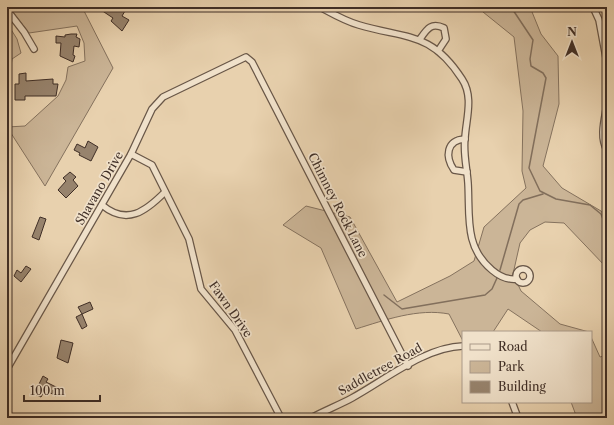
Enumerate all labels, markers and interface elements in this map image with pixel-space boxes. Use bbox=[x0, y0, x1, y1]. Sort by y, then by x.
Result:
north arrow bbox=[552, 22, 592, 62]
text: N bbox=[567, 25, 577, 39]
street label: Shavano Drive bbox=[72, 148, 126, 227]
street label: Chimney Rock Lane bbox=[305, 150, 371, 260]
street label: Fawn Drive bbox=[206, 278, 256, 340]
legend bbox=[462, 331, 592, 403]
street label: Saddletree Road bbox=[335, 339, 425, 398]
text: Road bbox=[498, 339, 528, 354]
text: Park bbox=[498, 359, 525, 374]
scale bar bbox=[24, 377, 100, 403]
text: Building bbox=[498, 379, 546, 394]
text: 100 m bbox=[30, 383, 65, 398]

